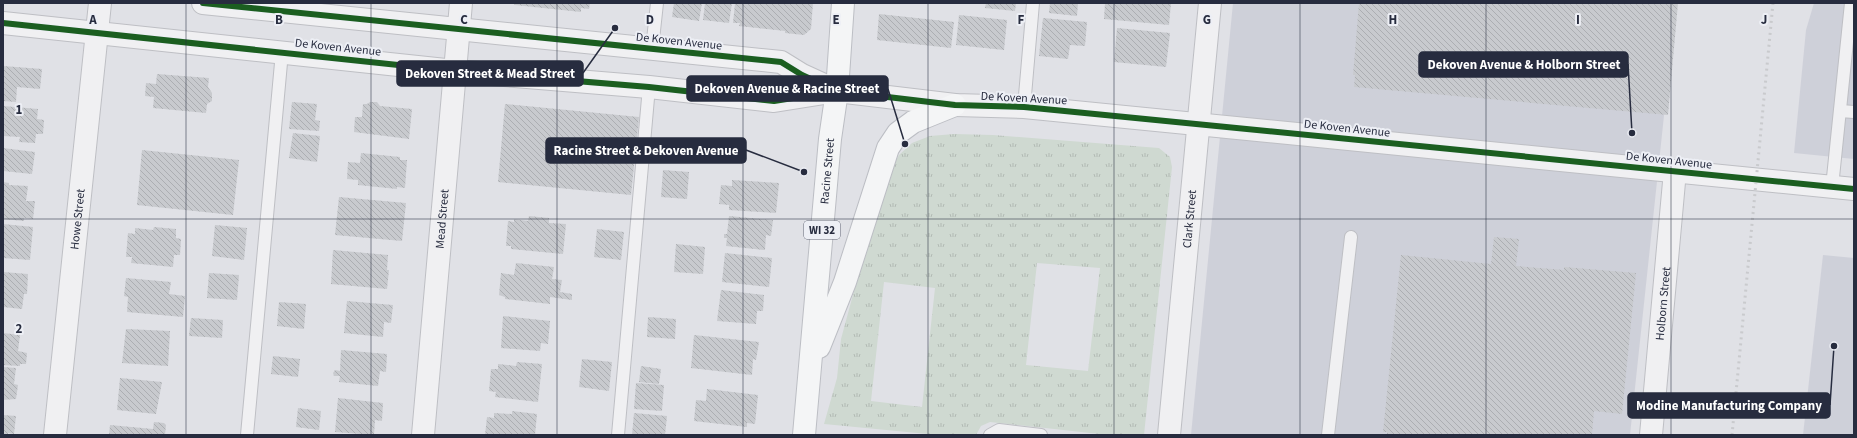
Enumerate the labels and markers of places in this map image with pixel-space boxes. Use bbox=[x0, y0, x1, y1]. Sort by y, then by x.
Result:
callout: Dekoven Avenue & Holborn Street bbox=[1419, 52, 1628, 77]
callout: Dekoven Street & Mead Street bbox=[397, 61, 583, 86]
callout: Dekoven Avenue & Racine Street bbox=[687, 76, 888, 101]
callout: Racine Street & Dekoven Avenue bbox=[546, 138, 746, 163]
callout: Modine Manufacturing Company bbox=[1628, 393, 1830, 418]

